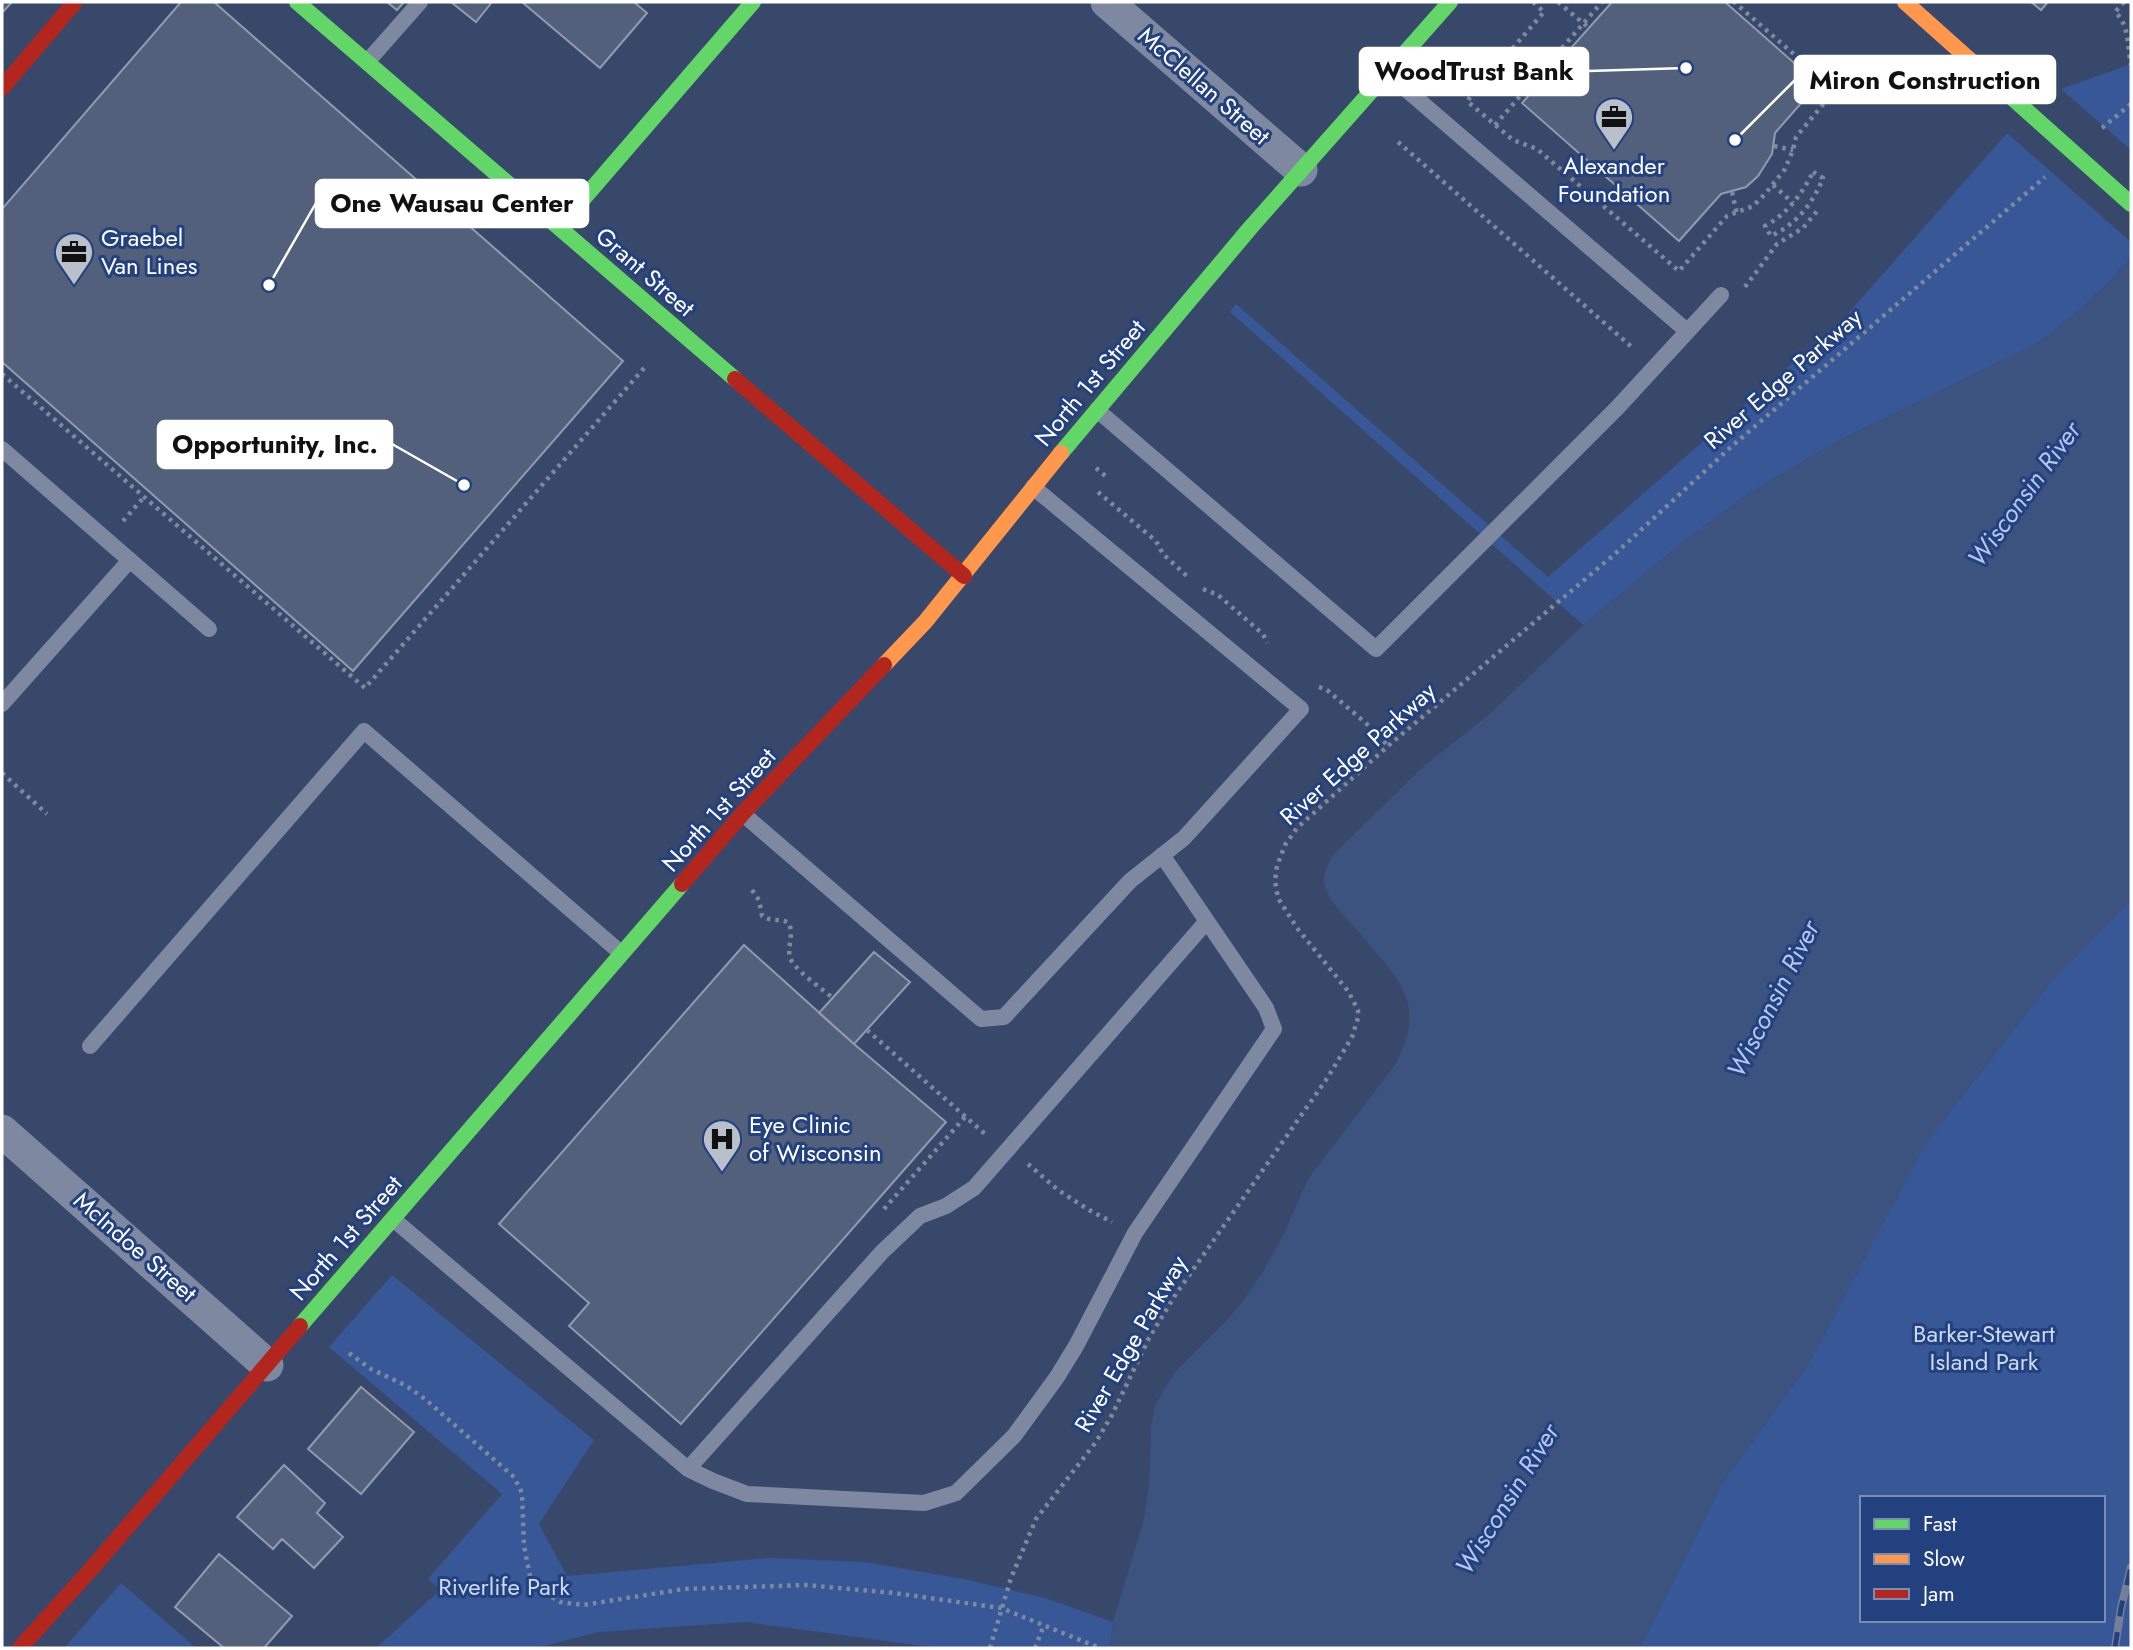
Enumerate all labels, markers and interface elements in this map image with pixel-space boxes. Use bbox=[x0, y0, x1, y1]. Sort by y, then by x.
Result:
street label: McClellan Street bbox=[1131, 18, 1278, 153]
callout: WoodTrust Bank bbox=[1360, 48, 1588, 95]
text: WoodTrust Bank bbox=[1374, 52, 1574, 90]
callout: Miron Construction bbox=[1795, 56, 2055, 103]
text: Miron Construction bbox=[1809, 61, 2041, 99]
office icon: Alexander Foundation bbox=[1593, 96, 1635, 151]
place label: Alexander Foundation bbox=[1558, 148, 1670, 211]
callout: One Wausau Center bbox=[316, 180, 588, 227]
text: One Wausau Center bbox=[330, 184, 574, 222]
street label: Grant Street bbox=[588, 219, 703, 325]
place label: Graebel Van Lines bbox=[101, 220, 197, 283]
office icon: Graebel Van Lines bbox=[53, 231, 95, 286]
street label: River Edge Parkway bbox=[1696, 300, 1870, 457]
street label: North 1st Street bbox=[1026, 311, 1153, 454]
water label: Wisconsin River bbox=[1958, 412, 2091, 575]
callout: Opportunity, Inc. bbox=[158, 421, 392, 468]
text: Opportunity, Inc. bbox=[172, 425, 378, 463]
street label: River Edge Parkway bbox=[1272, 674, 1444, 833]
street label: North 1st Street bbox=[653, 740, 784, 879]
water label: Wisconsin River bbox=[1717, 913, 1829, 1084]
place label: Eye Clinic of Wisconsin bbox=[749, 1107, 882, 1170]
hospital icon: Eye Clinic of Wisconsin bbox=[701, 1118, 743, 1173]
street label: North 1st Street bbox=[281, 1167, 410, 1308]
street label: McIndoe Street bbox=[66, 1183, 205, 1310]
street label: River Edge Parkway bbox=[1066, 1248, 1196, 1439]
park label: Barker-Stewart Island Park bbox=[1913, 1316, 2055, 1379]
water label: Wisconsin River bbox=[1445, 1415, 1569, 1582]
legend bbox=[1860, 1496, 2105, 1622]
text: Fast bbox=[1923, 1509, 1956, 1539]
text: Slow bbox=[1923, 1544, 1965, 1574]
park label: Riverlife Park bbox=[438, 1569, 570, 1604]
text: Jam bbox=[1920, 1579, 1955, 1609]

